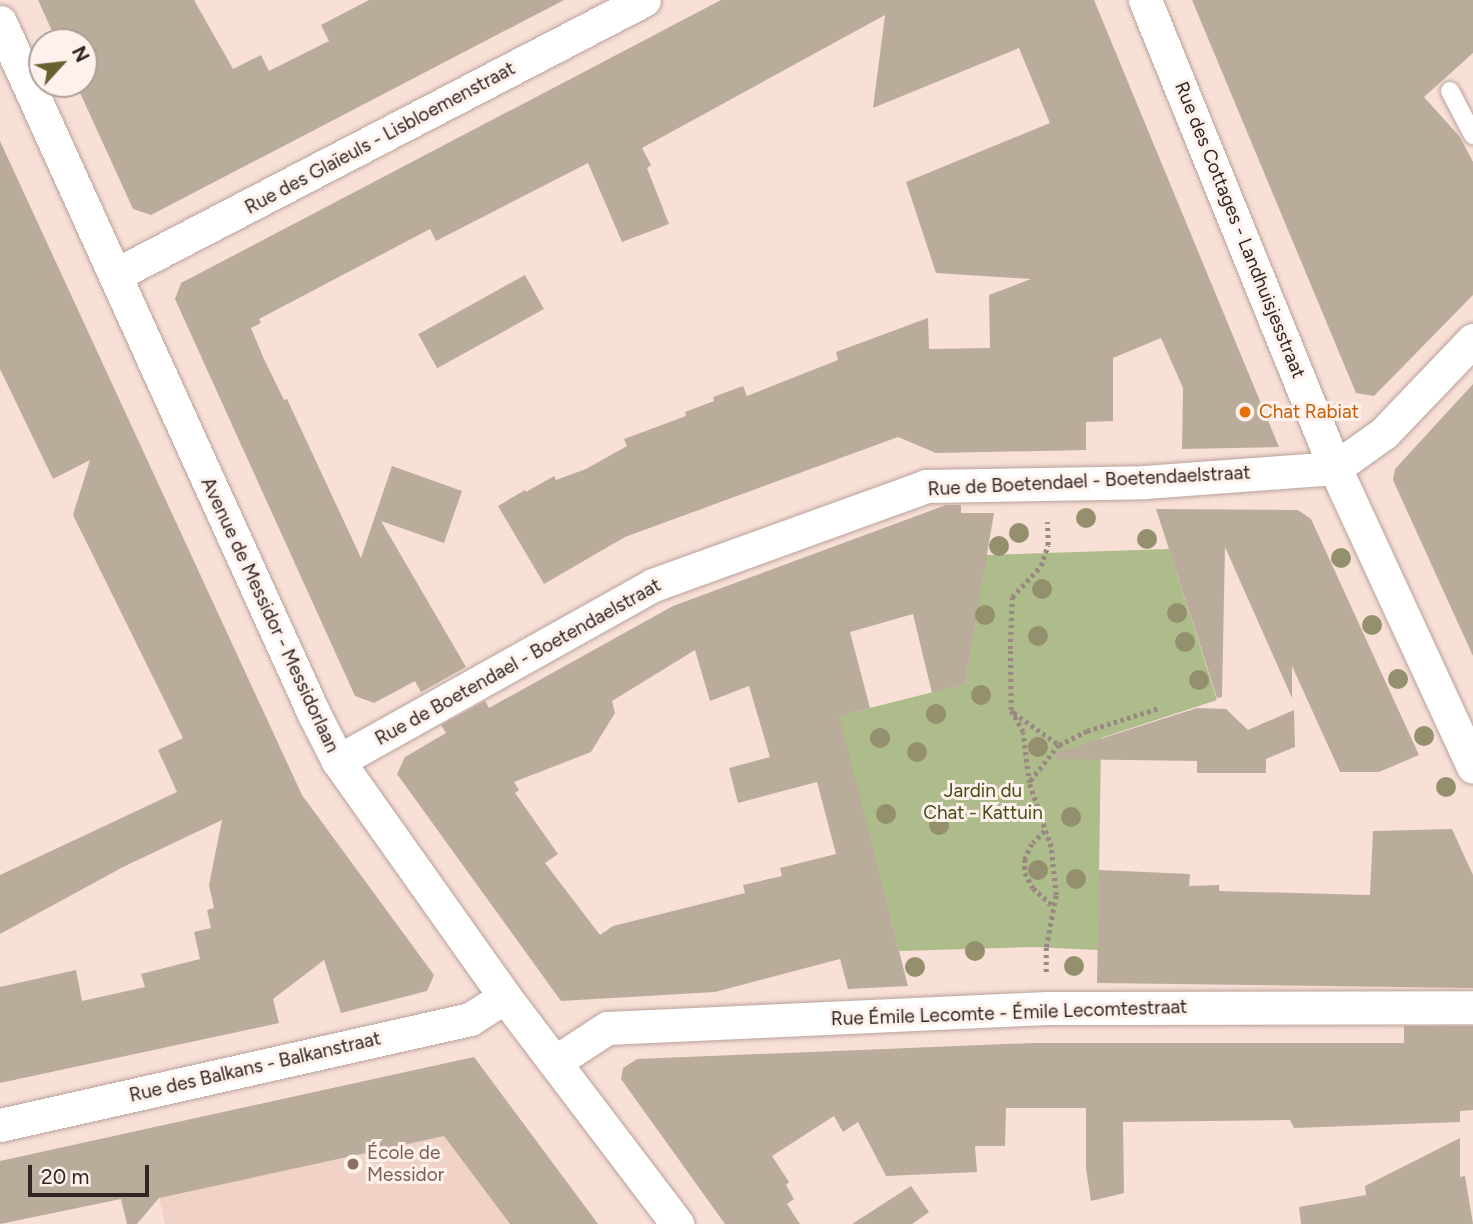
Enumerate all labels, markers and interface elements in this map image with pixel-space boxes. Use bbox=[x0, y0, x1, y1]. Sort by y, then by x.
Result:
north arrow bbox=[28, 28, 98, 98]
text: N bbox=[67, 42, 94, 66]
street label: Rue des Glaïeuls - Lisbloemenstraat bbox=[241, 57, 519, 219]
street label: Rue des Cottages - Landhuisjesstraat bbox=[1170, 78, 1310, 382]
place label: Chat Rabiat bbox=[1259, 401, 1359, 423]
marker: Chat Rabiat bbox=[1237, 404, 1253, 420]
street label: Rue de Boetendael - Boetendaelstraat bbox=[927, 461, 1251, 501]
street label: Avenue de Messidor - Messidorlaan bbox=[196, 474, 344, 756]
street label: Rue de Boetendael - Boetendaelstraat bbox=[371, 574, 665, 750]
park label: Jardin du Chat - Kattuin bbox=[923, 780, 1043, 824]
street label: Rue Émile Lecomte - Émile Lecomtestraat bbox=[830, 995, 1188, 1031]
street label: Rue des Balkans - Balkanstraat bbox=[127, 1027, 383, 1107]
place label: École de Messidor bbox=[367, 1142, 444, 1186]
scale bar bbox=[32, 1150, 152, 1194]
marker: École de Messidor bbox=[345, 1156, 361, 1172]
text: 20 m bbox=[41, 1164, 89, 1189]

